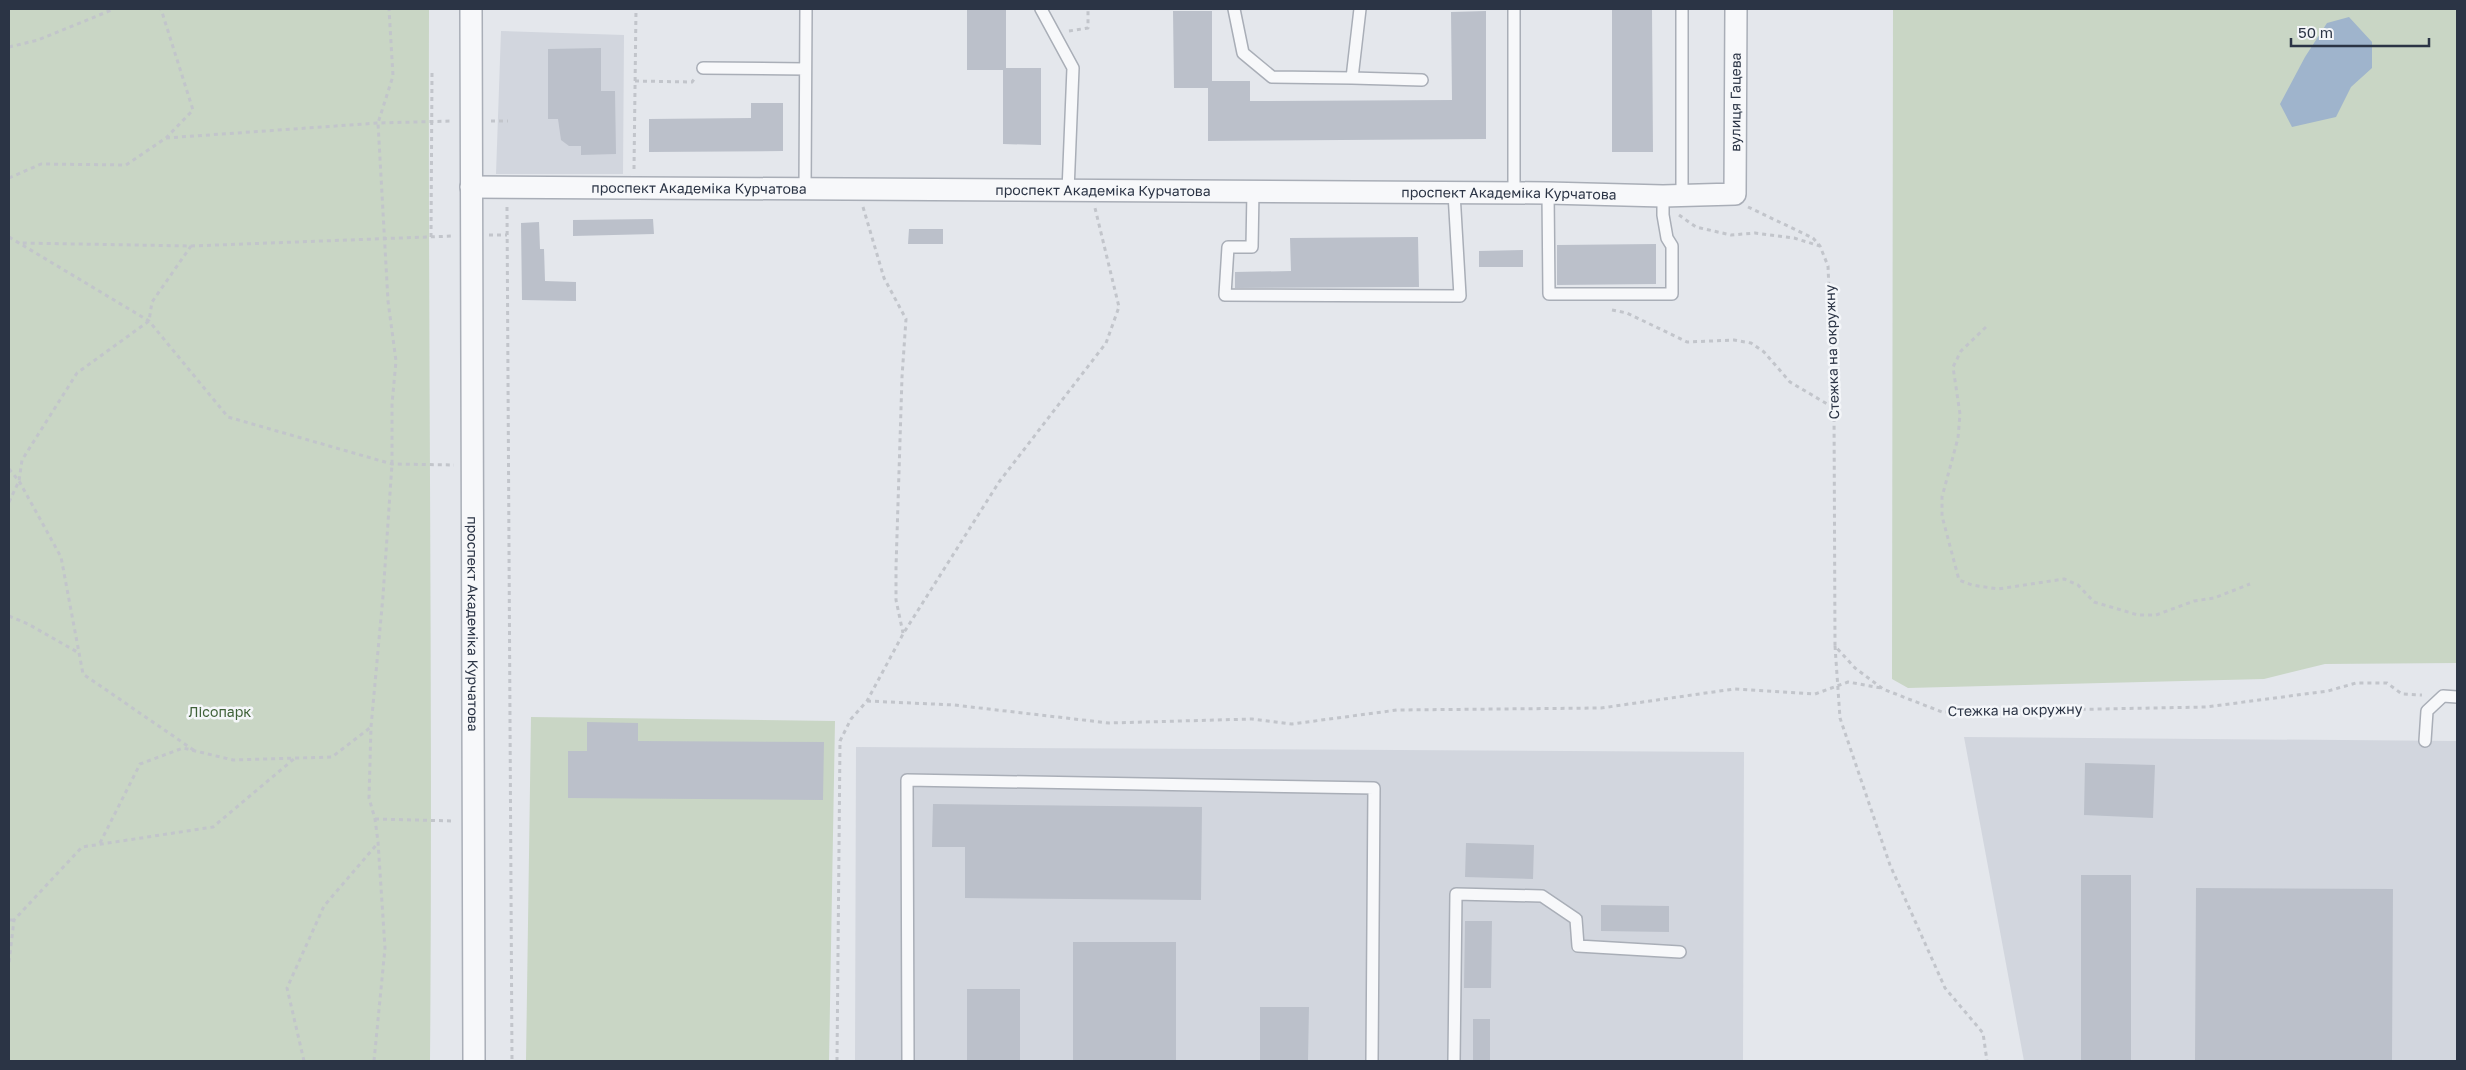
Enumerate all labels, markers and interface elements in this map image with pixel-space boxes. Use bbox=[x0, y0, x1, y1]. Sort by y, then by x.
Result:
scale bar bbox=[2291, 15, 2428, 47]
text: 50 m bbox=[2298, 23, 2333, 41]
street label: вулиця Гацева bbox=[1726, 52, 1744, 152]
street label: проспект Академіка Курчатова bbox=[591, 179, 807, 197]
street label: проспект Академіка Курчатова bbox=[995, 181, 1211, 199]
street label: проспект Академіка Курчатова bbox=[1401, 183, 1617, 203]
street label: Стежка на окружну bbox=[1821, 284, 1842, 420]
street label: проспект Академіка Курчатова bbox=[464, 516, 482, 732]
street label: Стежка на окружну bbox=[1947, 700, 2083, 719]
park label: Лісопарк bbox=[189, 703, 251, 720]

